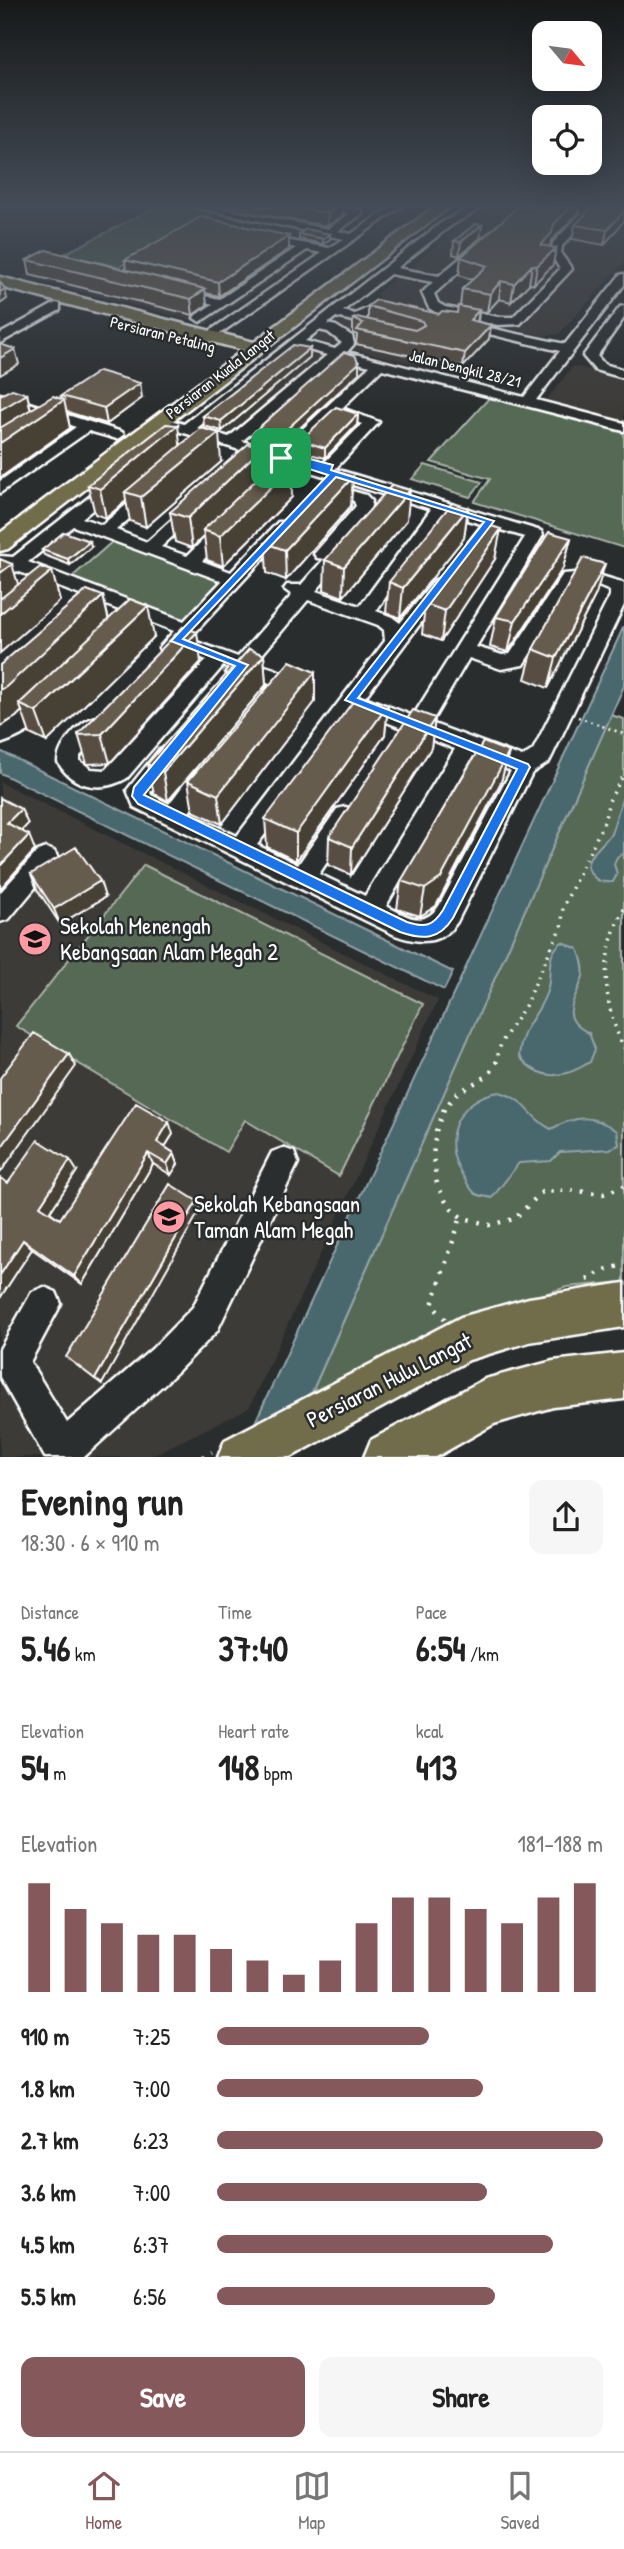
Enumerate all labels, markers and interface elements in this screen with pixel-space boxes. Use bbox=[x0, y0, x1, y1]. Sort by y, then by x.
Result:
north arrow bbox=[532, 21, 602, 91]
map controls bbox=[532, 21, 602, 175]
button: locate bbox=[532, 105, 602, 175]
street label: Persiaran Petaling bbox=[108, 310, 218, 358]
street label: Persiaran Kuala Langat bbox=[161, 324, 280, 424]
street label: Jalan Dengkil 28/21 bbox=[407, 343, 523, 393]
pin bbox=[251, 428, 311, 488]
icon: arrive bbox=[262, 439, 300, 477]
place label: Sekolah Menengah Kebangsaan Alam Megah 2 bbox=[60, 910, 278, 967]
school or university icon: Sekolah Menengah Kebangsaan Alam Megah 2 bbox=[16, 920, 54, 958]
place label: Sekolah Kebangsaan Taman Alam Megah bbox=[194, 1188, 360, 1245]
school or university icon: Sekolah Kebangsaan Taman Alam Megah bbox=[150, 1198, 188, 1236]
street label: Persiaran Hulu Langat bbox=[301, 1324, 478, 1435]
text: Evening run bbox=[21, 1475, 184, 1527]
button: share bbox=[529, 1480, 603, 1554]
text: 18:30 · 6 × 910 m bbox=[21, 1527, 159, 1558]
text: Distance bbox=[21, 1599, 79, 1625]
text: Time bbox=[218, 1599, 252, 1625]
text: Pace bbox=[416, 1599, 447, 1625]
text: 5.46 bbox=[21, 1625, 70, 1672]
text: 37:40 bbox=[218, 1625, 288, 1672]
text: 6:54 bbox=[416, 1625, 466, 1672]
text: km bbox=[70, 1641, 96, 1667]
text: /km bbox=[466, 1641, 499, 1667]
text: Elevation bbox=[21, 1718, 84, 1744]
text: Heart rate bbox=[218, 1718, 289, 1744]
text: kcal bbox=[416, 1718, 443, 1744]
text: 54 bbox=[21, 1744, 49, 1791]
text: 148 bbox=[218, 1744, 259, 1791]
text: 413 bbox=[416, 1744, 457, 1791]
text: m bbox=[49, 1760, 66, 1786]
text: bpm bbox=[259, 1760, 293, 1786]
text: Elevation bbox=[21, 1828, 97, 1859]
text: 181–188 m bbox=[517, 1828, 603, 1859]
text: 910 m bbox=[21, 2021, 69, 2052]
text: 7:25 bbox=[133, 2021, 170, 2052]
text: 1.8 km bbox=[21, 2073, 75, 2104]
text: 7:00 bbox=[133, 2073, 170, 2104]
text: 2.7 km bbox=[21, 2125, 79, 2156]
text: 6:23 bbox=[133, 2125, 169, 2156]
text: 3.6 km bbox=[21, 2177, 76, 2208]
text: 7:00 bbox=[133, 2177, 170, 2208]
text: 4.5 km bbox=[21, 2229, 75, 2260]
text: 6:37 bbox=[133, 2229, 169, 2260]
text: 5.5 km bbox=[21, 2281, 76, 2312]
text: 6:56 bbox=[133, 2281, 166, 2312]
button: Save bbox=[21, 2357, 305, 2437]
button: Share bbox=[319, 2357, 603, 2437]
tab: Home bbox=[85, 2467, 123, 2535]
tab: Map bbox=[293, 2467, 331, 2535]
tab: Saved bbox=[500, 2467, 539, 2535]

